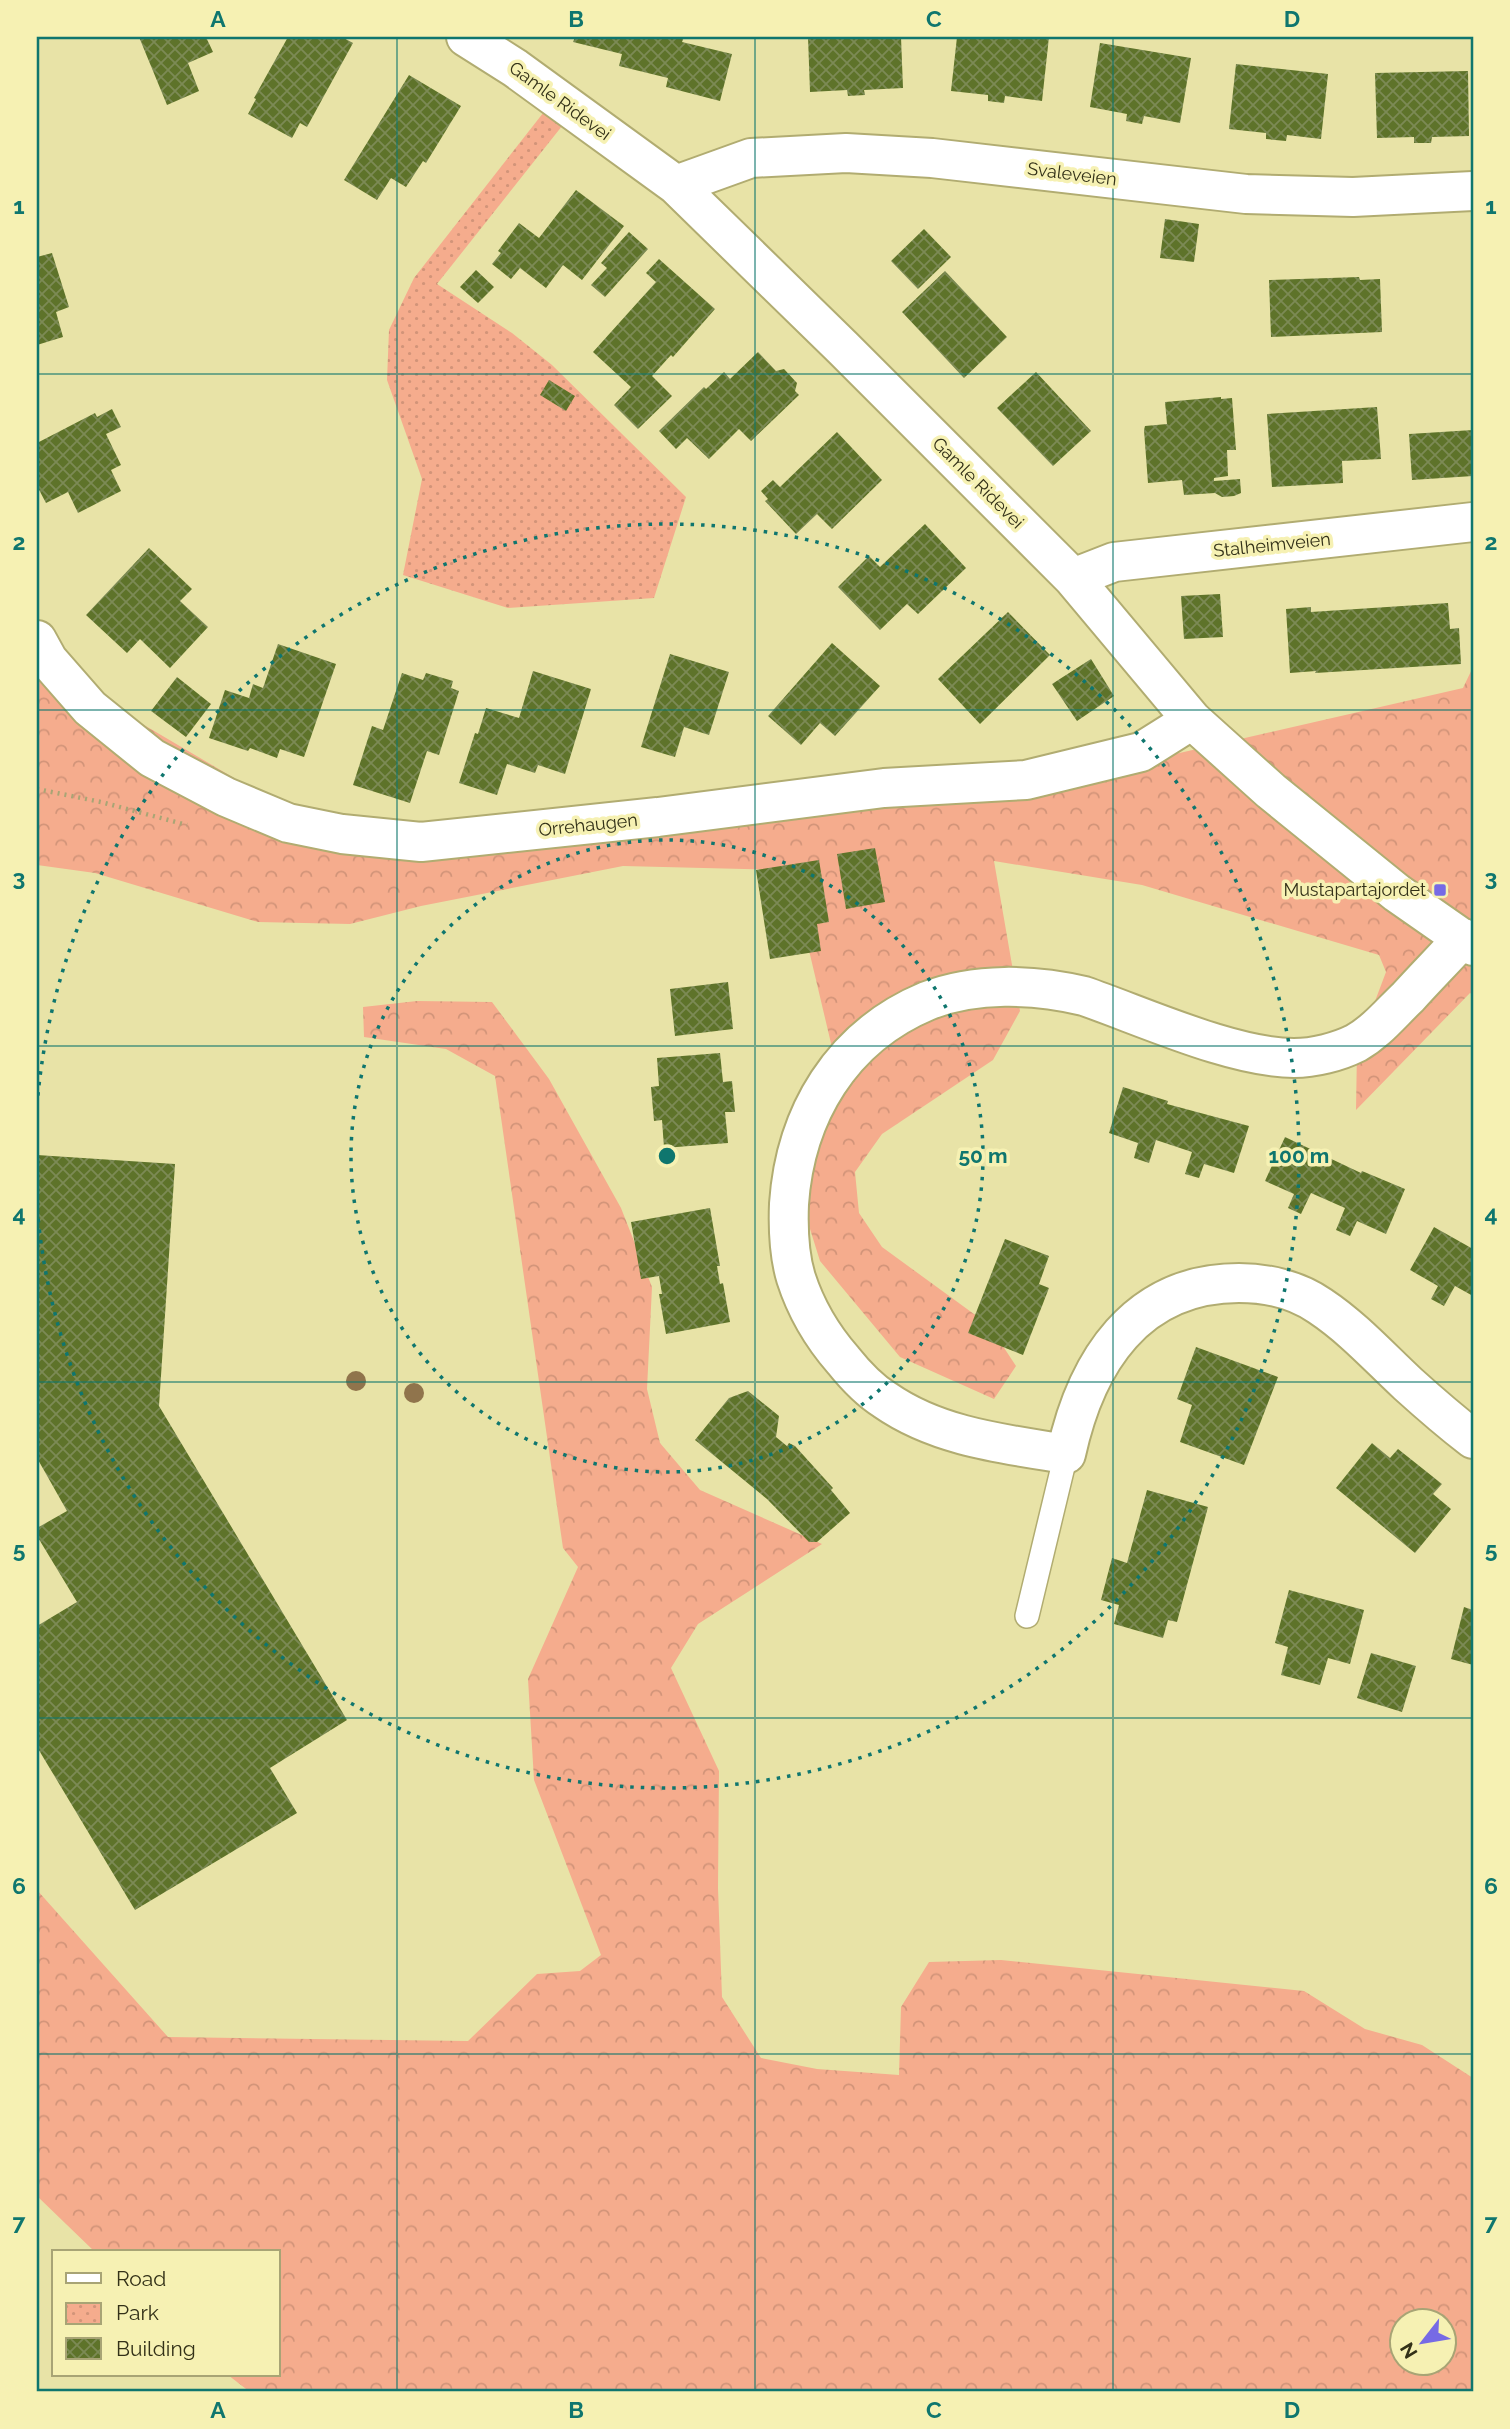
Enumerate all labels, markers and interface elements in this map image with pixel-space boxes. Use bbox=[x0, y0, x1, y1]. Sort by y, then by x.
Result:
text: A bbox=[210, 5, 226, 32]
text: B bbox=[568, 5, 584, 32]
text: C bbox=[926, 5, 942, 32]
text: D bbox=[1284, 5, 1300, 32]
street label: Gamle Ridevei bbox=[506, 57, 615, 144]
street label: Svaleveien bbox=[1026, 158, 1118, 189]
text: 1 bbox=[13, 192, 25, 219]
text: 1 bbox=[1485, 192, 1497, 219]
street label: Gamle Ridevei bbox=[928, 433, 1028, 533]
text: 2 bbox=[13, 528, 25, 555]
street label: Stalheimveien bbox=[1212, 528, 1332, 561]
text: 2 bbox=[1485, 528, 1497, 555]
street label: Orrehaugen bbox=[537, 809, 639, 840]
text: 3 bbox=[13, 864, 25, 891]
text: 3 bbox=[1485, 864, 1497, 891]
place label: Mustapartajordet bbox=[1283, 879, 1426, 900]
marker: Mustapartajordet bbox=[1432, 882, 1448, 898]
text: 50 m bbox=[958, 1143, 1008, 1168]
text: 100 m bbox=[1269, 1143, 1329, 1168]
centre of rings bbox=[655, 1144, 679, 1168]
text: 4 bbox=[12, 1200, 26, 1227]
text: 4 bbox=[1484, 1200, 1498, 1227]
text: 5 bbox=[13, 1536, 26, 1563]
text: 5 bbox=[1485, 1536, 1498, 1563]
text: 6 bbox=[12, 1872, 26, 1899]
text: 6 bbox=[1484, 1872, 1498, 1899]
text: 7 bbox=[13, 2208, 26, 2235]
text: 7 bbox=[1485, 2208, 1498, 2235]
legend bbox=[52, 2250, 280, 2376]
text: Road bbox=[116, 2266, 166, 2291]
text: Park bbox=[116, 2300, 159, 2325]
north arrow bbox=[1388, 2306, 1458, 2376]
text: Building bbox=[116, 2336, 196, 2361]
text: N bbox=[1395, 2339, 1422, 2363]
text: A bbox=[210, 2396, 226, 2423]
text: B bbox=[568, 2396, 584, 2423]
text: C bbox=[926, 2396, 942, 2423]
text: D bbox=[1284, 2396, 1300, 2423]

